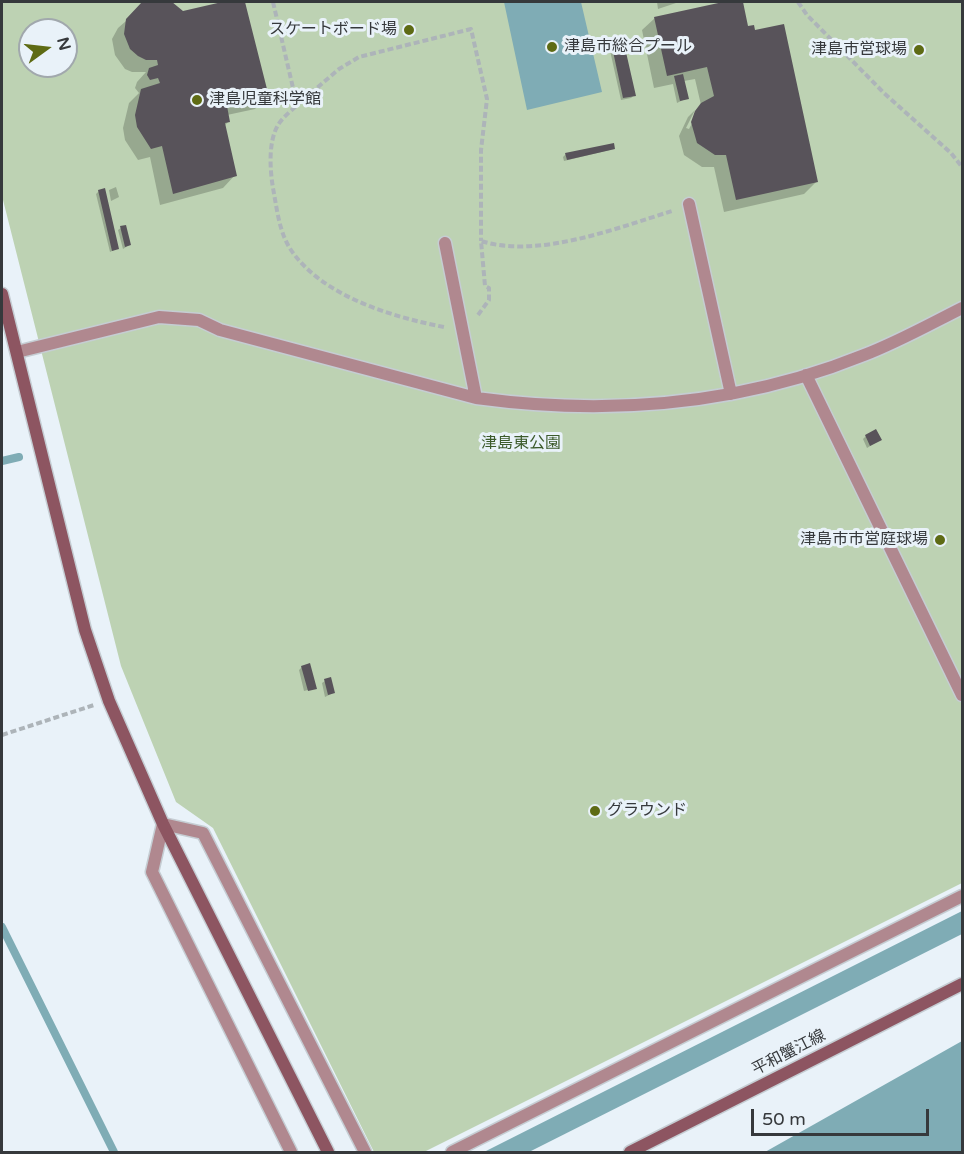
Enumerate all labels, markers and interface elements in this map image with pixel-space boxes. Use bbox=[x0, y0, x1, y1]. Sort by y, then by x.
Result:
north arrow bbox=[18, 18, 78, 78]
place label: スケートボード場 bbox=[269, 20, 397, 40]
marker: スケートボード場 bbox=[402, 23, 416, 37]
text: N bbox=[52, 35, 75, 53]
place label: 津島市総合プール bbox=[564, 37, 692, 57]
marker: 津島市総合プール bbox=[545, 40, 559, 54]
place label: 津島市営球場 bbox=[811, 40, 907, 60]
marker: 津島市営球場 bbox=[912, 43, 926, 57]
place label: 津島児童科学館 bbox=[209, 90, 321, 110]
marker: 津島児童科学館 bbox=[190, 93, 204, 107]
park label: 津島東公園 bbox=[481, 434, 561, 454]
place label: 津島市市営庭球場 bbox=[800, 530, 928, 550]
marker: 津島市市営庭球場 bbox=[933, 533, 947, 547]
place label: グラウンド bbox=[607, 801, 687, 821]
marker: グラウンド bbox=[588, 804, 602, 818]
street label: 平和蟹江線 bbox=[749, 1026, 829, 1080]
scale bar bbox=[754, 1097, 932, 1135]
text: 50 m bbox=[762, 1108, 806, 1130]

